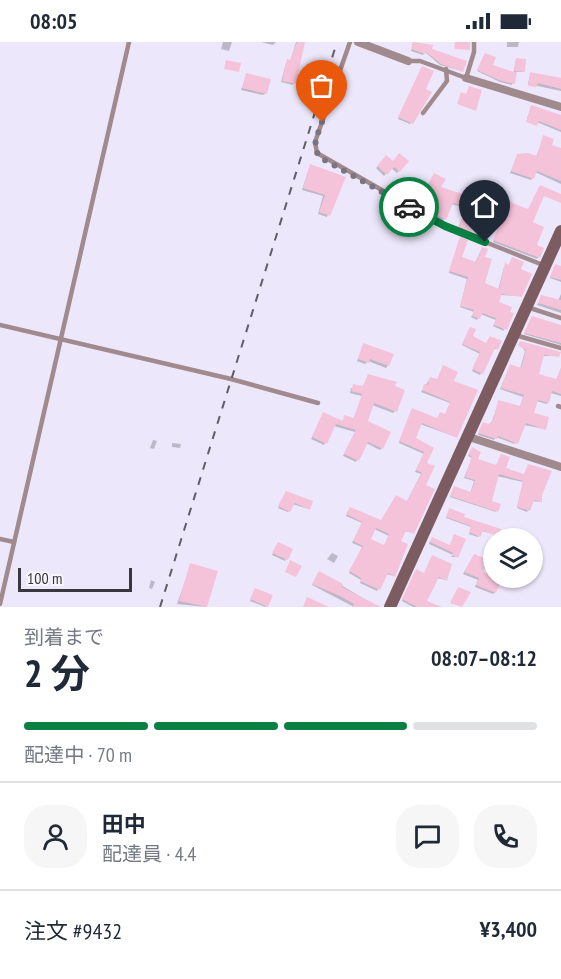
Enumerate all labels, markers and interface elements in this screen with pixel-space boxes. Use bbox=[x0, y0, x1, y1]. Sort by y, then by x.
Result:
text: 08:05 bbox=[30, 7, 78, 35]
pin bbox=[296, 60, 347, 122]
icon: bag bbox=[305, 69, 338, 102]
courier bbox=[379, 177, 439, 237]
pin bbox=[459, 180, 510, 242]
icon: home bbox=[468, 189, 501, 222]
icon: car bbox=[393, 191, 426, 224]
map controls bbox=[483, 528, 543, 588]
button: layers bbox=[483, 528, 543, 588]
scale bar bbox=[18, 565, 132, 592]
text: 100 m bbox=[27, 568, 62, 588]
text: 到着まで bbox=[24, 624, 104, 650]
text: 08:07–08:12 bbox=[431, 644, 537, 672]
text: 2 分 bbox=[24, 647, 90, 698]
text: 配達中 · 70 m bbox=[24, 742, 132, 768]
button: person bbox=[24, 805, 87, 868]
button: chat bbox=[396, 805, 459, 868]
button: phone bbox=[474, 805, 537, 868]
text: 田中 bbox=[102, 810, 146, 838]
text: 配達員 · 4.4 bbox=[102, 841, 196, 867]
text: ¥3,400 bbox=[480, 915, 537, 943]
text: 注文 #9432 bbox=[24, 917, 122, 945]

